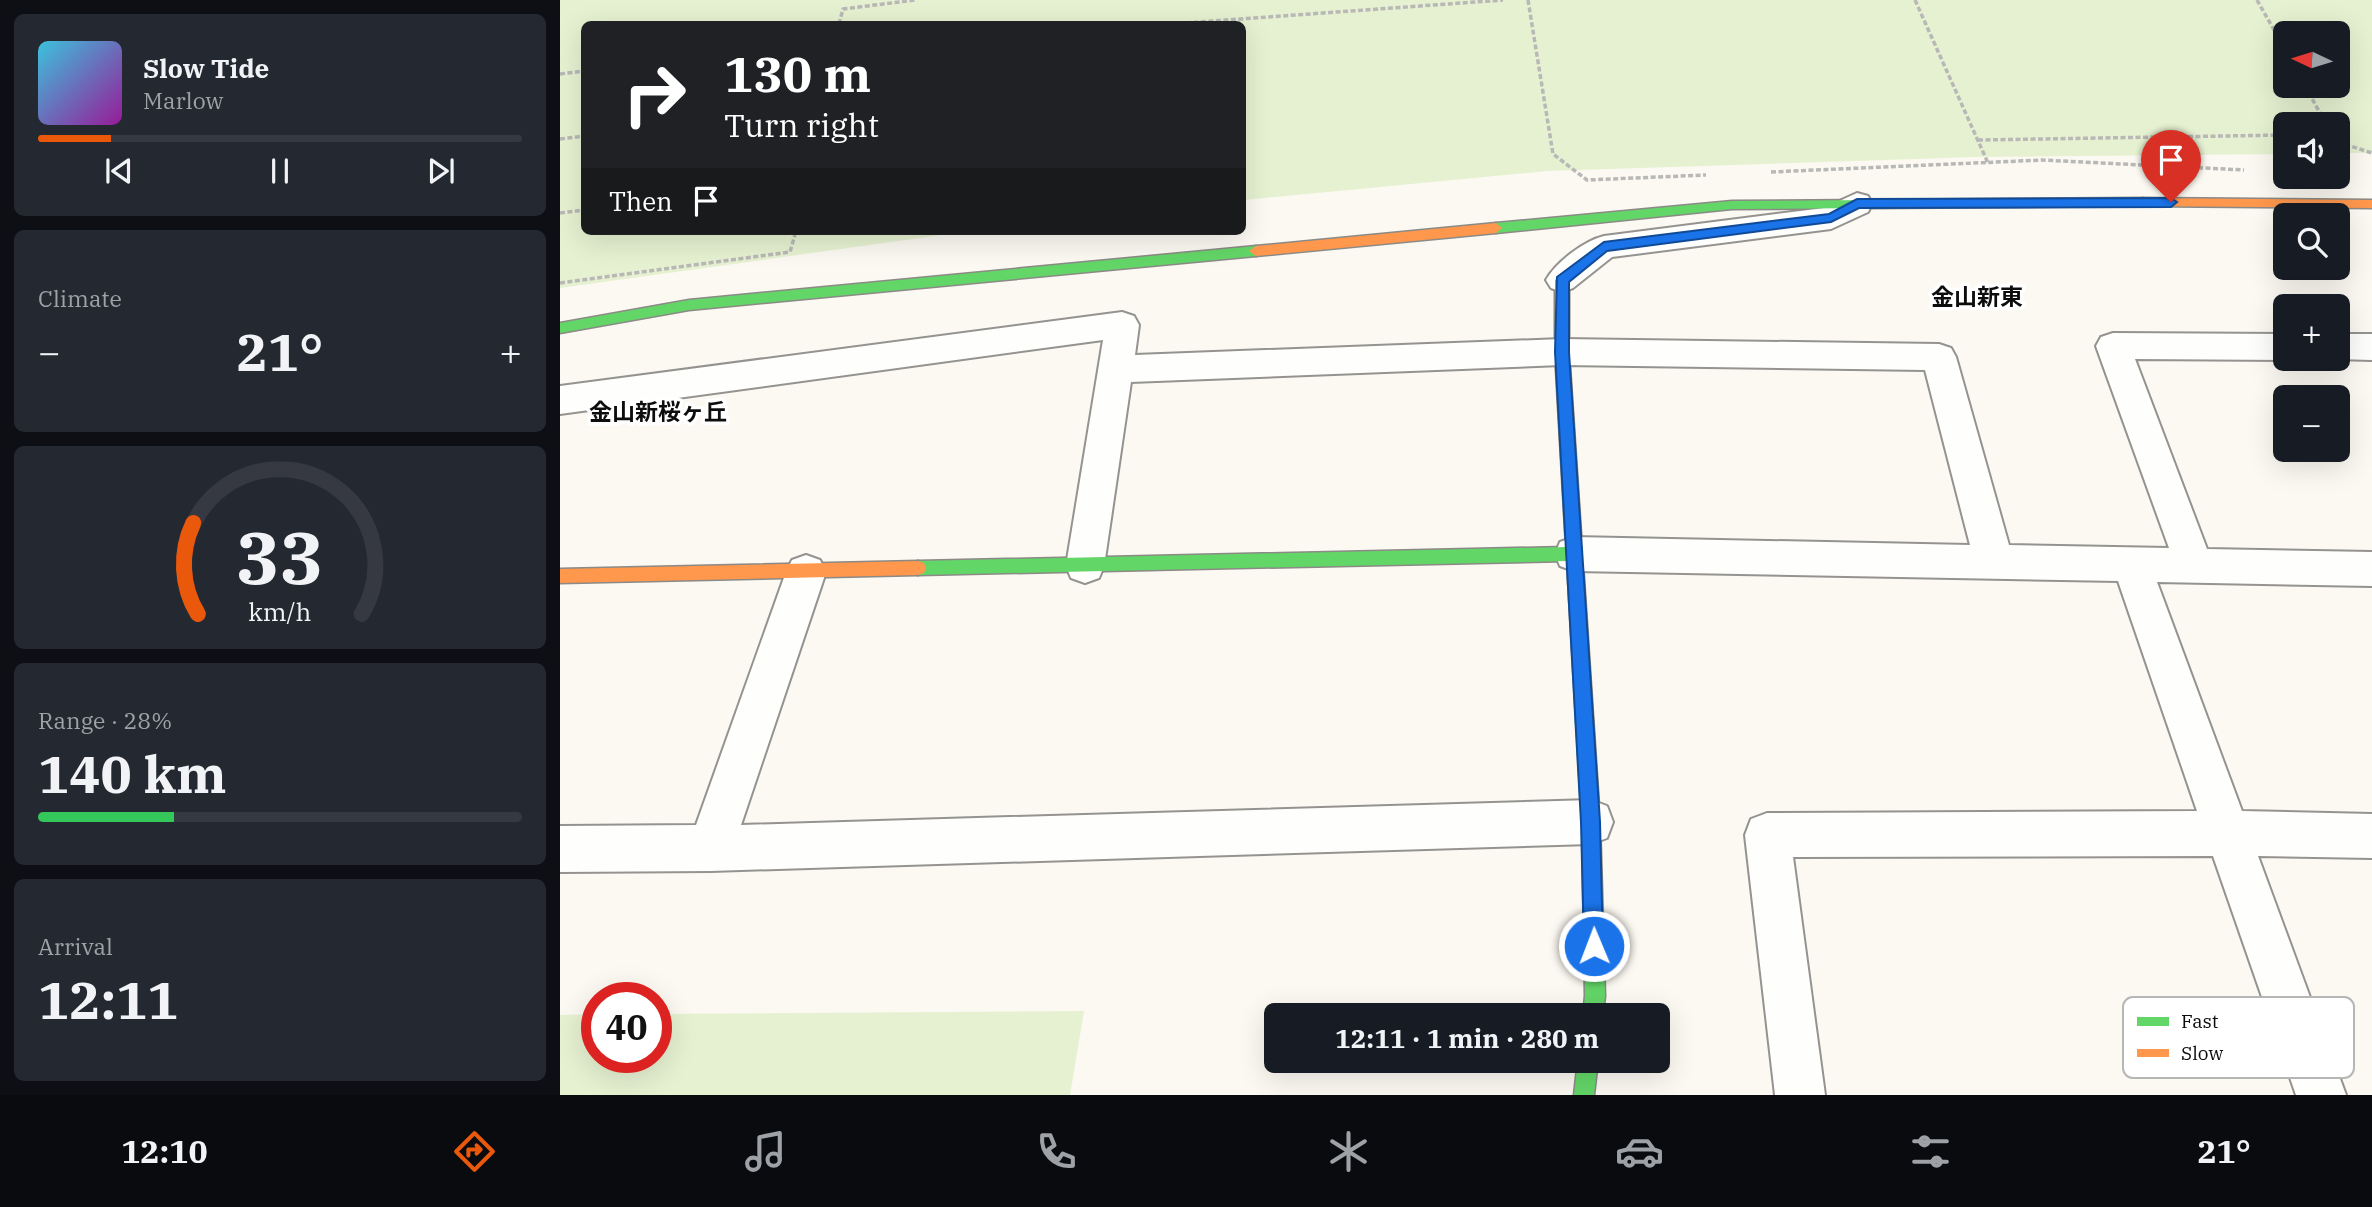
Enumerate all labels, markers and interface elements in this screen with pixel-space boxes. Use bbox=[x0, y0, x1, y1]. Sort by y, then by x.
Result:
north arrow bbox=[2273, 21, 2350, 98]
map controls bbox=[2273, 21, 2350, 462]
text: 130 m bbox=[724, 42, 871, 105]
icon: right bbox=[609, 49, 700, 140]
text: Slow Tide bbox=[143, 51, 269, 85]
text: Marlow bbox=[143, 85, 223, 115]
text: Turn right bbox=[724, 104, 879, 146]
button: sound bbox=[2273, 112, 2350, 189]
pin bbox=[2141, 130, 2201, 202]
icon: arrive bbox=[2152, 141, 2190, 179]
icon: previous bbox=[100, 152, 138, 190]
icon: pause bbox=[261, 152, 299, 190]
icon: next bbox=[422, 152, 460, 190]
icon: arrive bbox=[687, 182, 725, 220]
text: Then bbox=[609, 184, 673, 218]
button: search bbox=[2273, 203, 2350, 280]
district label: 金山新東 bbox=[1931, 281, 2023, 311]
text: Climate bbox=[38, 283, 122, 313]
button: + bbox=[2273, 294, 2350, 371]
text: 21° bbox=[237, 318, 323, 385]
text: − bbox=[38, 327, 61, 376]
text: + bbox=[499, 327, 522, 376]
button: − bbox=[2273, 385, 2350, 462]
district label: 金山新桜ヶ丘 bbox=[589, 396, 727, 426]
text: 33 bbox=[236, 509, 324, 604]
text: km/h bbox=[248, 594, 312, 627]
text: Range · 28% bbox=[38, 705, 172, 735]
text: 140 km bbox=[38, 740, 227, 807]
position arrow bbox=[1557, 909, 1631, 983]
text: Arrival bbox=[38, 931, 113, 961]
text: 12:11 bbox=[38, 966, 179, 1033]
speed limit sign: 40 bbox=[581, 982, 672, 1073]
legend bbox=[2123, 997, 2354, 1078]
text: Fast bbox=[2181, 1009, 2219, 1033]
text: 12:11 · 1 min · 280 m bbox=[1335, 1021, 1599, 1055]
text: Slow bbox=[2181, 1041, 2223, 1065]
icon: directions bbox=[450, 1127, 499, 1176]
icon: music bbox=[741, 1127, 790, 1176]
icon: phone bbox=[1032, 1127, 1081, 1176]
icon: climate bbox=[1324, 1127, 1373, 1176]
icon: car bbox=[1615, 1127, 1664, 1176]
icon: filters bbox=[1906, 1127, 1955, 1176]
text: 12:10 bbox=[121, 1130, 208, 1172]
text: 21° bbox=[2197, 1130, 2251, 1172]

